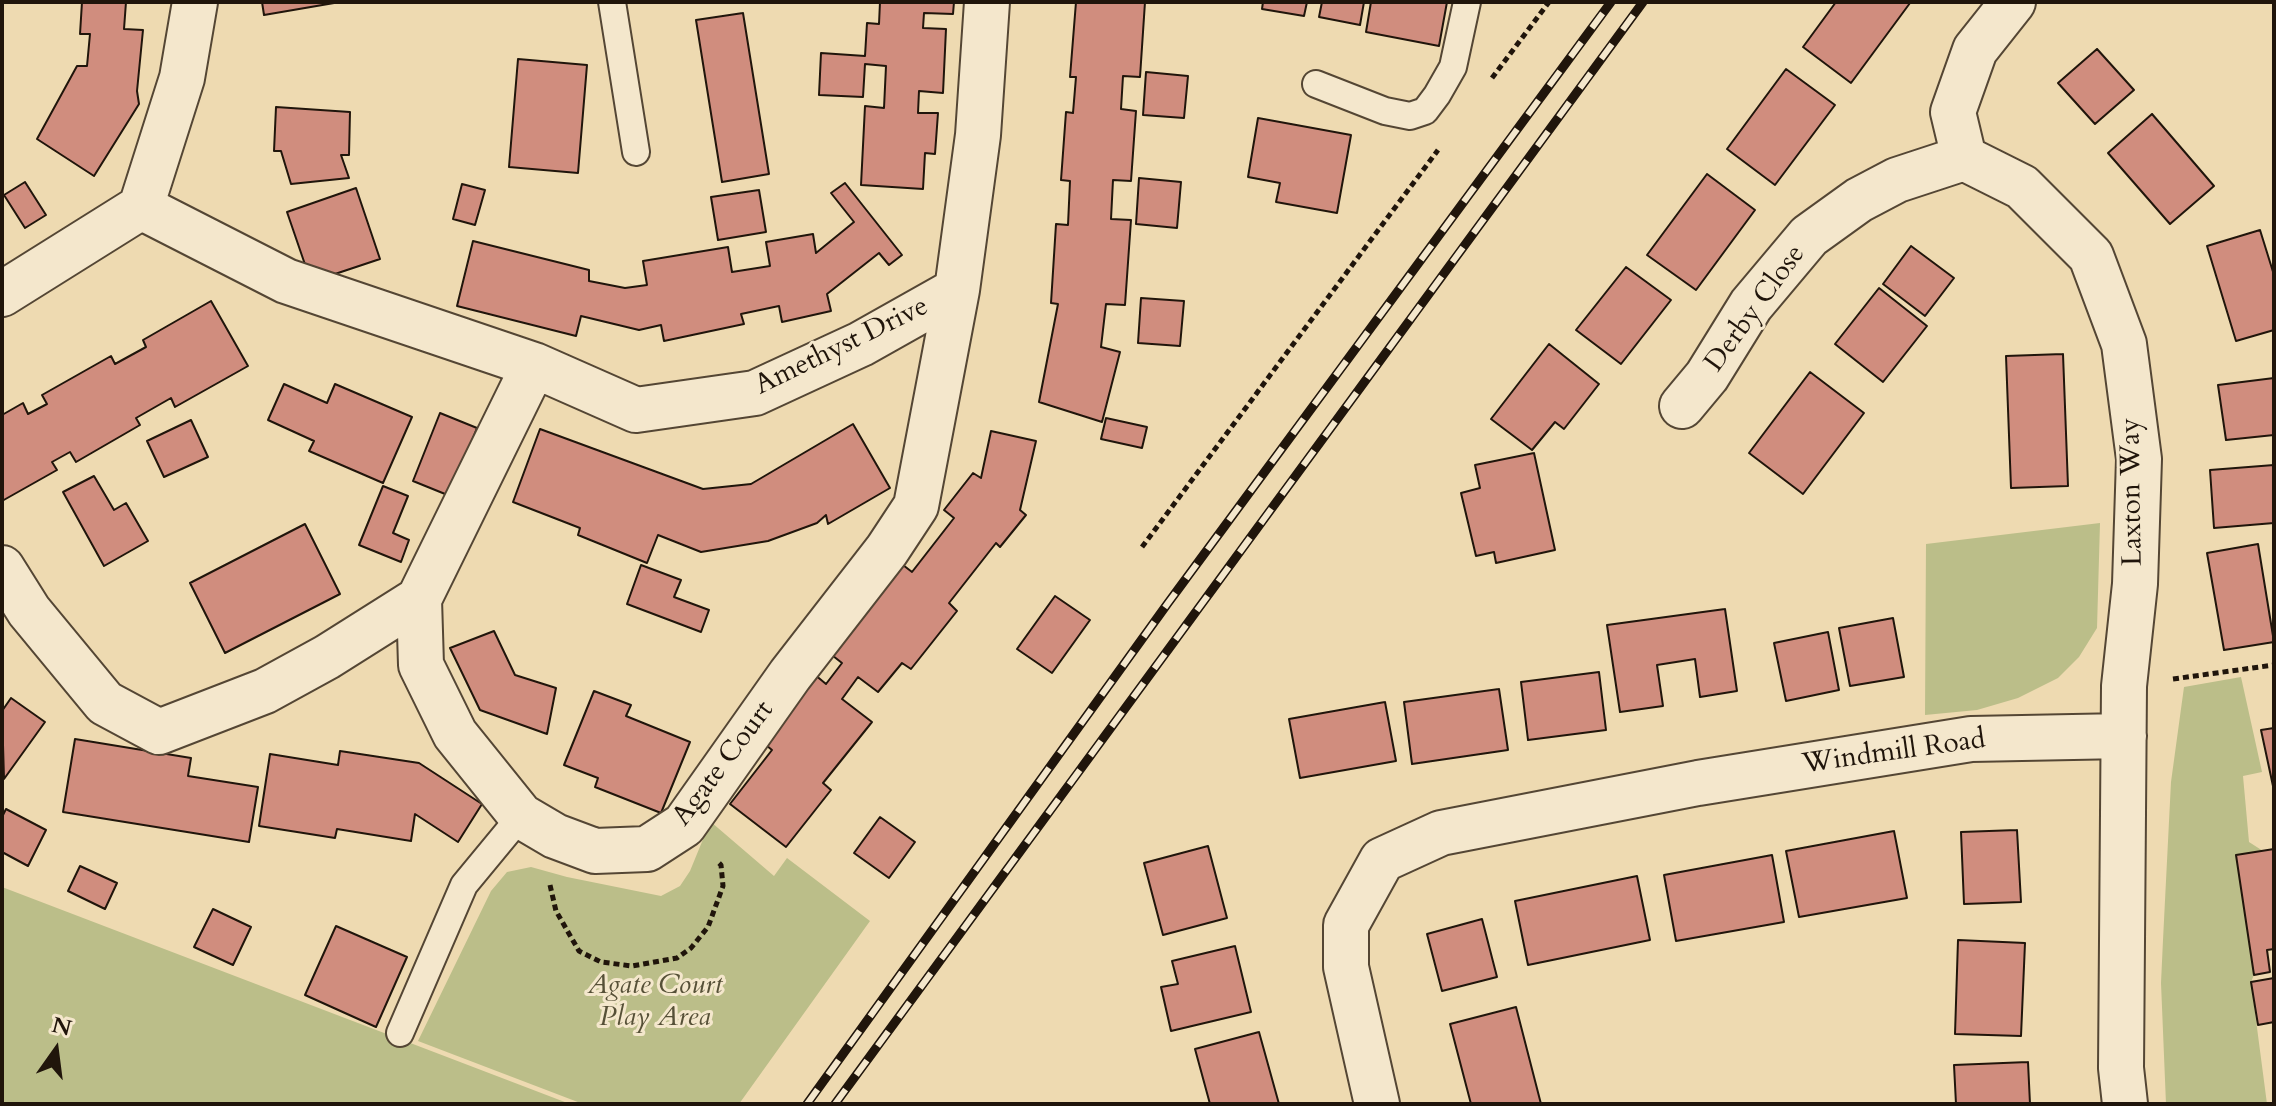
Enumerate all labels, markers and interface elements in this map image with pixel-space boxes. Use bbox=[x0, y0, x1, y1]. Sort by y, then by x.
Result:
street label: Derby Close bbox=[1699, 239, 1813, 379]
street label: Amethyst Drive bbox=[750, 291, 934, 403]
street label: Laxton Way bbox=[2115, 418, 2151, 566]
street label: Agate Court bbox=[666, 695, 782, 833]
street label: Windmill Road bbox=[1800, 724, 1988, 782]
park label: Agate Court Play Area bbox=[588, 970, 722, 1036]
north arrow bbox=[16, 1010, 96, 1090]
text: N bbox=[49, 1010, 75, 1044]

